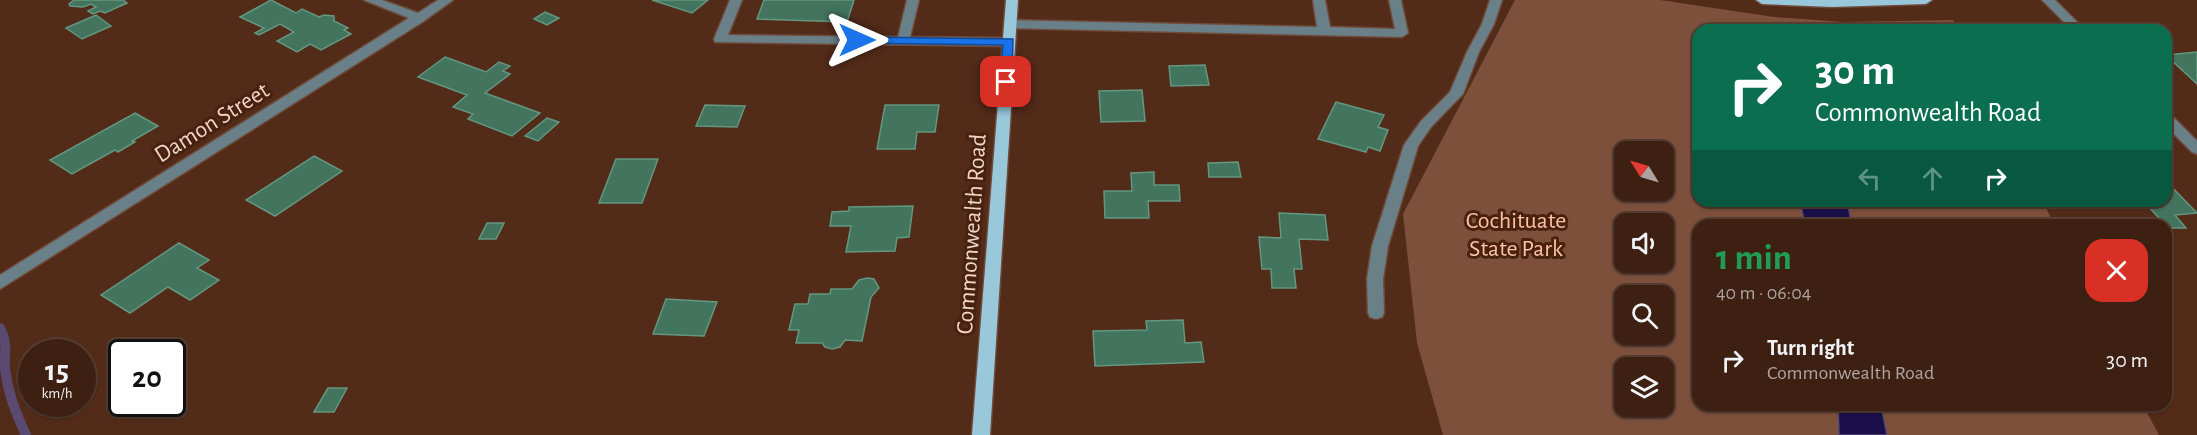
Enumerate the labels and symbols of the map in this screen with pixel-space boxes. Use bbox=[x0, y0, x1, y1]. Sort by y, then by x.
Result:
position arrow bbox=[825, 8, 889, 72]
pin bbox=[980, 56, 1031, 107]
street label: Damon Street bbox=[151, 78, 274, 168]
street label: Commonwealth Road bbox=[953, 133, 991, 335]
north arrow bbox=[1614, 141, 1674, 201]
park label: Cochituate State Park bbox=[1466, 209, 1566, 261]
speed limit sign: 20 bbox=[108, 339, 186, 417]

